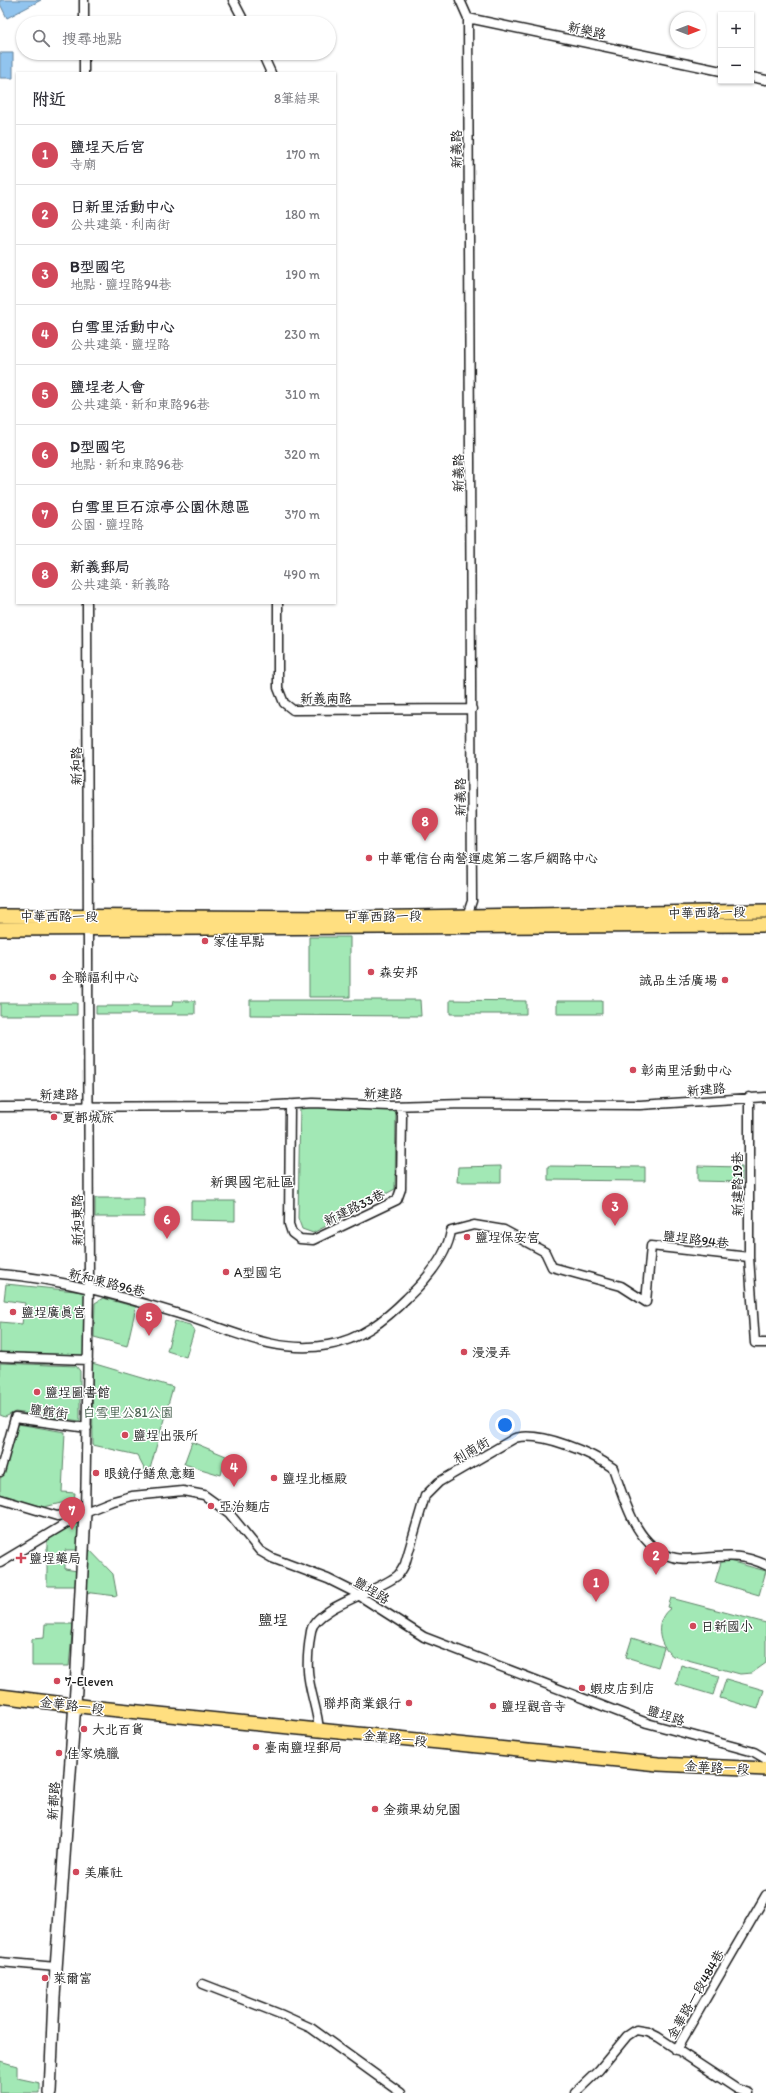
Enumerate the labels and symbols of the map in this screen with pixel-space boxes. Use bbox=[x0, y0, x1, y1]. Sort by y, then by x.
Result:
north arrow bbox=[670, 12, 706, 48]
street label: 新樂路 bbox=[566, 19, 608, 42]
street label: 新義路 bbox=[449, 129, 464, 169]
street label: 新義路 bbox=[451, 453, 466, 493]
street label: 新義南路 bbox=[300, 691, 352, 706]
street label: 新和路 bbox=[69, 746, 84, 786]
street label: 新義路 bbox=[453, 777, 468, 817]
pin: 8 bbox=[412, 808, 438, 841]
place label: 中華電信台南營運處第二客戶網路中心 bbox=[377, 851, 598, 866]
marker: 中華電信台南營運處第二客戶網路中心 bbox=[364, 853, 374, 863]
street label: 中華西路一段 bbox=[668, 904, 746, 921]
street label: 中華西路一段 bbox=[344, 908, 422, 925]
street label: 中華西路一段 bbox=[20, 909, 98, 924]
place label: 家佳早點 bbox=[213, 934, 265, 949]
marker: 家佳早點 bbox=[200, 936, 210, 946]
place label: 森安邦 bbox=[379, 965, 418, 980]
marker: 森安邦 bbox=[366, 967, 376, 977]
place label: 全聯福利中心 bbox=[61, 970, 139, 985]
marker: 全聯福利中心 bbox=[48, 972, 58, 982]
place label: 誠品生活廣場 bbox=[639, 973, 717, 988]
marker: 誠品生活廣場 bbox=[720, 975, 730, 985]
place label: 彰南里活動中心 bbox=[641, 1063, 732, 1078]
marker: 彰南里活動中心 bbox=[628, 1065, 638, 1075]
street label: 新建路 bbox=[686, 1080, 726, 1099]
street label: 新建路 bbox=[363, 1086, 403, 1101]
street label: 新建路 bbox=[39, 1087, 79, 1102]
place label: 夏都城旅 bbox=[62, 1110, 114, 1125]
marker: 夏都城旅 bbox=[49, 1112, 59, 1122]
street label: 新建路19巷 bbox=[730, 1152, 745, 1216]
district label: 新興國宅社區 bbox=[210, 1174, 294, 1191]
street label: 新建路33巷 bbox=[321, 1186, 387, 1229]
pin: 3 bbox=[602, 1193, 628, 1226]
street label: 新和東路 bbox=[70, 1194, 85, 1246]
pin: 6 bbox=[154, 1206, 180, 1239]
street label: 鹽埕路94巷 bbox=[662, 1228, 730, 1251]
place label: 鹽埕保安宮 bbox=[475, 1230, 540, 1245]
marker: 鹽埕保安宮 bbox=[462, 1232, 472, 1242]
place label: A型國宅 bbox=[234, 1265, 281, 1280]
street label: 新和東路96巷 bbox=[67, 1266, 147, 1299]
marker: A型國宅 bbox=[221, 1267, 231, 1277]
pin: 5 bbox=[136, 1303, 162, 1336]
place label: 鹽埕廣真宮 bbox=[21, 1305, 86, 1320]
marker: 鹽埕廣真宮 bbox=[8, 1307, 18, 1317]
place label: 漫漫弄 bbox=[472, 1345, 511, 1360]
marker: 漫漫弄 bbox=[459, 1347, 469, 1357]
place label: 鹽埕圖書館 bbox=[45, 1385, 110, 1400]
marker: 鹽埕圖書館 bbox=[32, 1387, 42, 1397]
street label: 鹽館街 bbox=[29, 1401, 69, 1422]
park label: 白雪里公81公園 bbox=[82, 1405, 174, 1420]
your location bbox=[495, 1415, 515, 1435]
place label: 鹽埕出張所 bbox=[133, 1428, 198, 1443]
marker: 鹽埕出張所 bbox=[120, 1430, 130, 1440]
street label: 利南街 bbox=[451, 1434, 492, 1467]
pin: 4 bbox=[221, 1454, 247, 1487]
place label: 眼鏡仔鱔魚意麵 bbox=[104, 1466, 195, 1481]
marker: 眼鏡仔鱔魚意麵 bbox=[91, 1468, 101, 1478]
place label: 鹽埕北極殿 bbox=[282, 1471, 347, 1486]
marker: 鹽埕北極殿 bbox=[269, 1473, 279, 1483]
pin: 7 bbox=[59, 1497, 85, 1530]
place label: 亞治麵店 bbox=[219, 1499, 271, 1514]
marker: 亞治麵店 bbox=[206, 1501, 216, 1511]
pin: 2 bbox=[643, 1542, 669, 1575]
place label: 鹽埕藥局 bbox=[29, 1551, 81, 1566]
marker: 鹽埕藥局 bbox=[16, 1553, 26, 1563]
pin: 1 bbox=[583, 1569, 609, 1602]
street label: 鹽埕路 bbox=[351, 1574, 392, 1607]
district label: 鹽埕 bbox=[258, 1611, 288, 1629]
place label: 日新國小 bbox=[701, 1619, 753, 1634]
marker: 日新國小 bbox=[688, 1621, 698, 1631]
place label: 7-Eleven bbox=[65, 1674, 114, 1689]
marker: 7-Eleven bbox=[52, 1676, 62, 1686]
place label: 蝦皮店到店 bbox=[590, 1681, 655, 1696]
marker: 蝦皮店到店 bbox=[577, 1683, 587, 1693]
street label: 金華路一段 bbox=[39, 1694, 105, 1717]
place label: 聯邦商業銀行 bbox=[323, 1696, 401, 1711]
marker: 聯邦商業銀行 bbox=[404, 1698, 414, 1708]
place label: 鹽埕觀音寺 bbox=[501, 1699, 566, 1714]
marker: 鹽埕觀音寺 bbox=[488, 1701, 498, 1711]
street label: 鹽埕路 bbox=[645, 1703, 687, 1728]
place label: 大北百貨 bbox=[92, 1722, 144, 1737]
marker: 大北百貨 bbox=[79, 1724, 89, 1734]
street label: 金華路一段 bbox=[362, 1728, 428, 1749]
place label: 臺南鹽埕郵局 bbox=[264, 1740, 342, 1755]
marker: 臺南鹽埕郵局 bbox=[251, 1742, 261, 1752]
place label: 佳家燒臘 bbox=[67, 1746, 119, 1761]
marker: 佳家燒臘 bbox=[54, 1748, 64, 1758]
street label: 金華路一段 bbox=[684, 1758, 750, 1777]
street label: 新都路 bbox=[45, 1781, 62, 1821]
place label: 金蘋果幼兒園 bbox=[383, 1802, 461, 1817]
marker: 金蘋果幼兒園 bbox=[370, 1804, 380, 1814]
place label: 美廉社 bbox=[84, 1865, 123, 1880]
marker: 美廉社 bbox=[71, 1867, 81, 1877]
street label: 金華路一段484巷 bbox=[664, 1947, 727, 2042]
place label: 萊爾富 bbox=[53, 1971, 92, 1986]
marker: 萊爾富 bbox=[40, 1973, 50, 1983]

